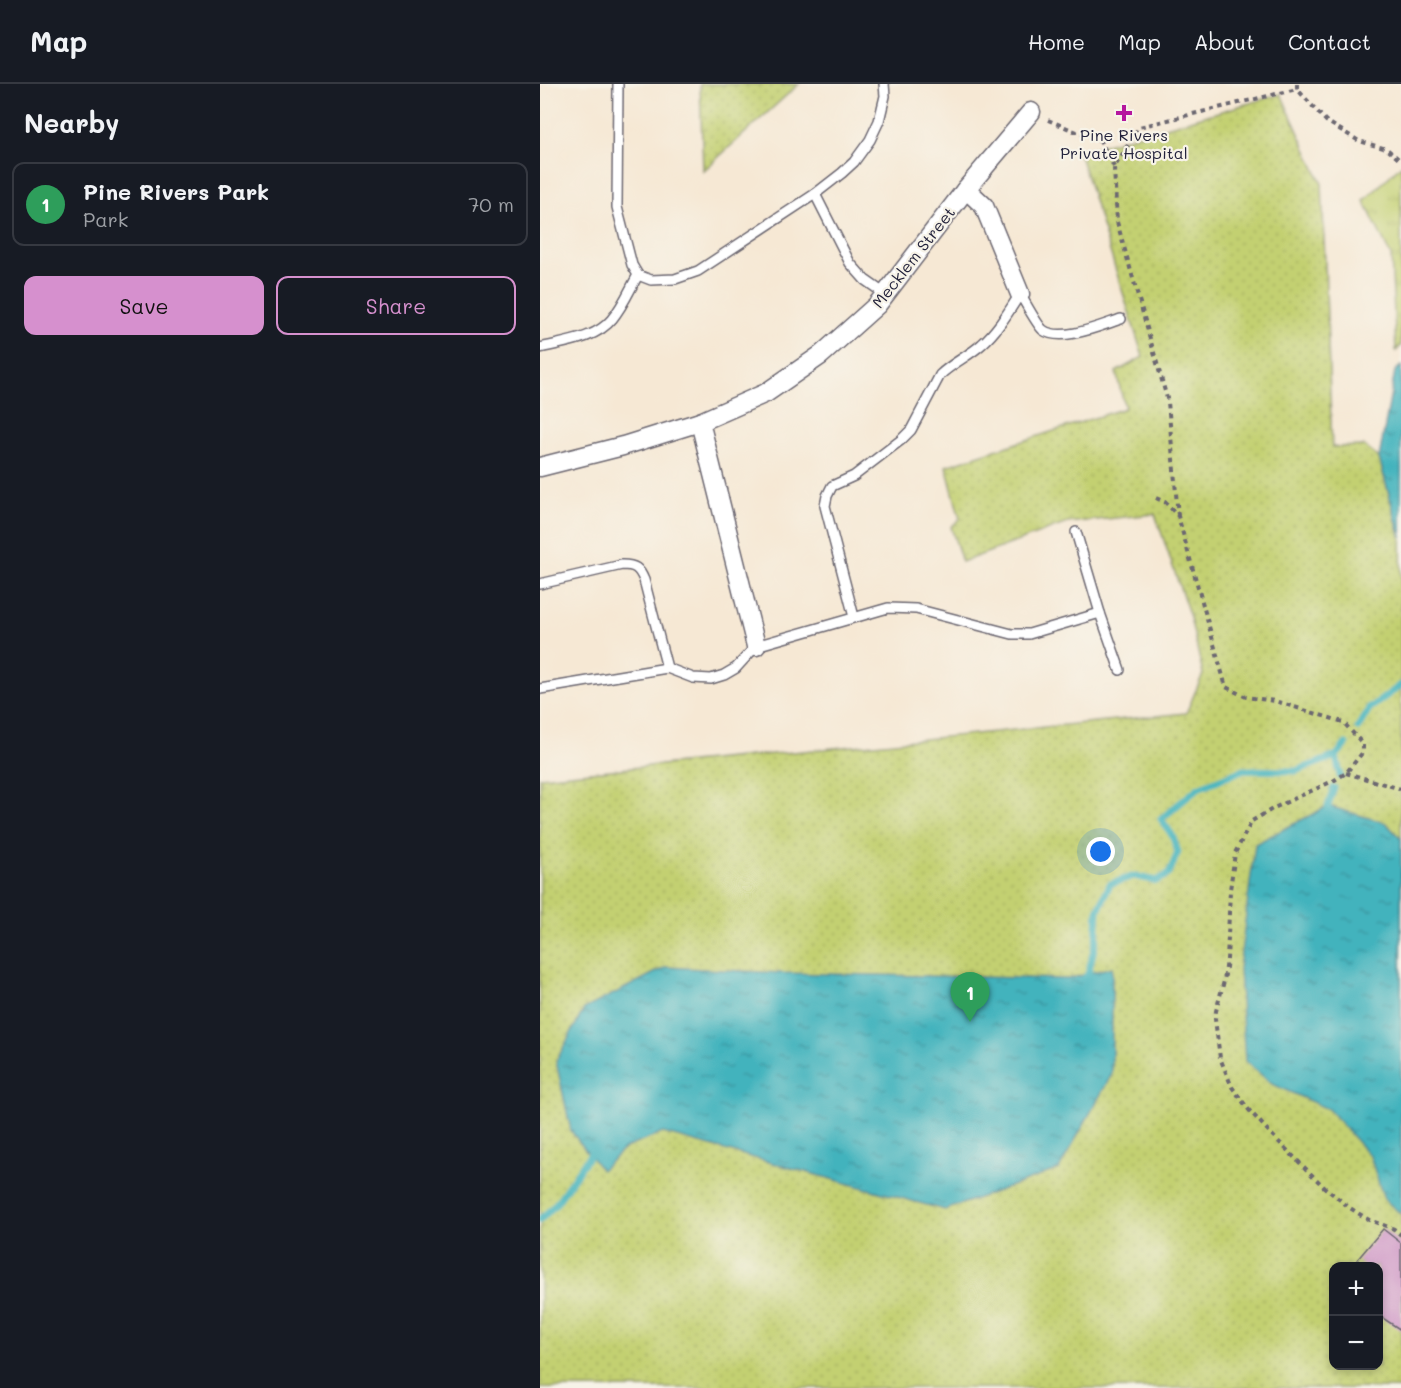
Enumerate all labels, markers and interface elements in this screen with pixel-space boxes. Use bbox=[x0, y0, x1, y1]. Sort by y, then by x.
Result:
text: Map bbox=[30, 23, 87, 59]
text: Home bbox=[1028, 28, 1085, 55]
text: Map bbox=[1118, 28, 1161, 55]
text: About bbox=[1194, 28, 1255, 55]
text: Contact bbox=[1288, 28, 1371, 55]
marker: Pine Rivers Private Hospital bbox=[1115, 104, 1133, 122]
text: Nearby bbox=[24, 106, 119, 140]
place label: Pine Rivers Private Hospital bbox=[1060, 124, 1188, 163]
text: Pine Rivers Park bbox=[83, 177, 269, 206]
text: 1 bbox=[41, 191, 50, 217]
text: 70 m bbox=[468, 191, 514, 217]
street label: Mecklem Street bbox=[867, 202, 959, 312]
text: Park bbox=[83, 206, 128, 232]
button: Save bbox=[24, 276, 264, 335]
button: Share bbox=[276, 276, 516, 335]
your location bbox=[1086, 837, 1115, 866]
pin: 1 bbox=[950, 972, 990, 1022]
map controls bbox=[1329, 1262, 1383, 1370]
button: + bbox=[1329, 1262, 1383, 1316]
button: − bbox=[1329, 1316, 1383, 1370]

